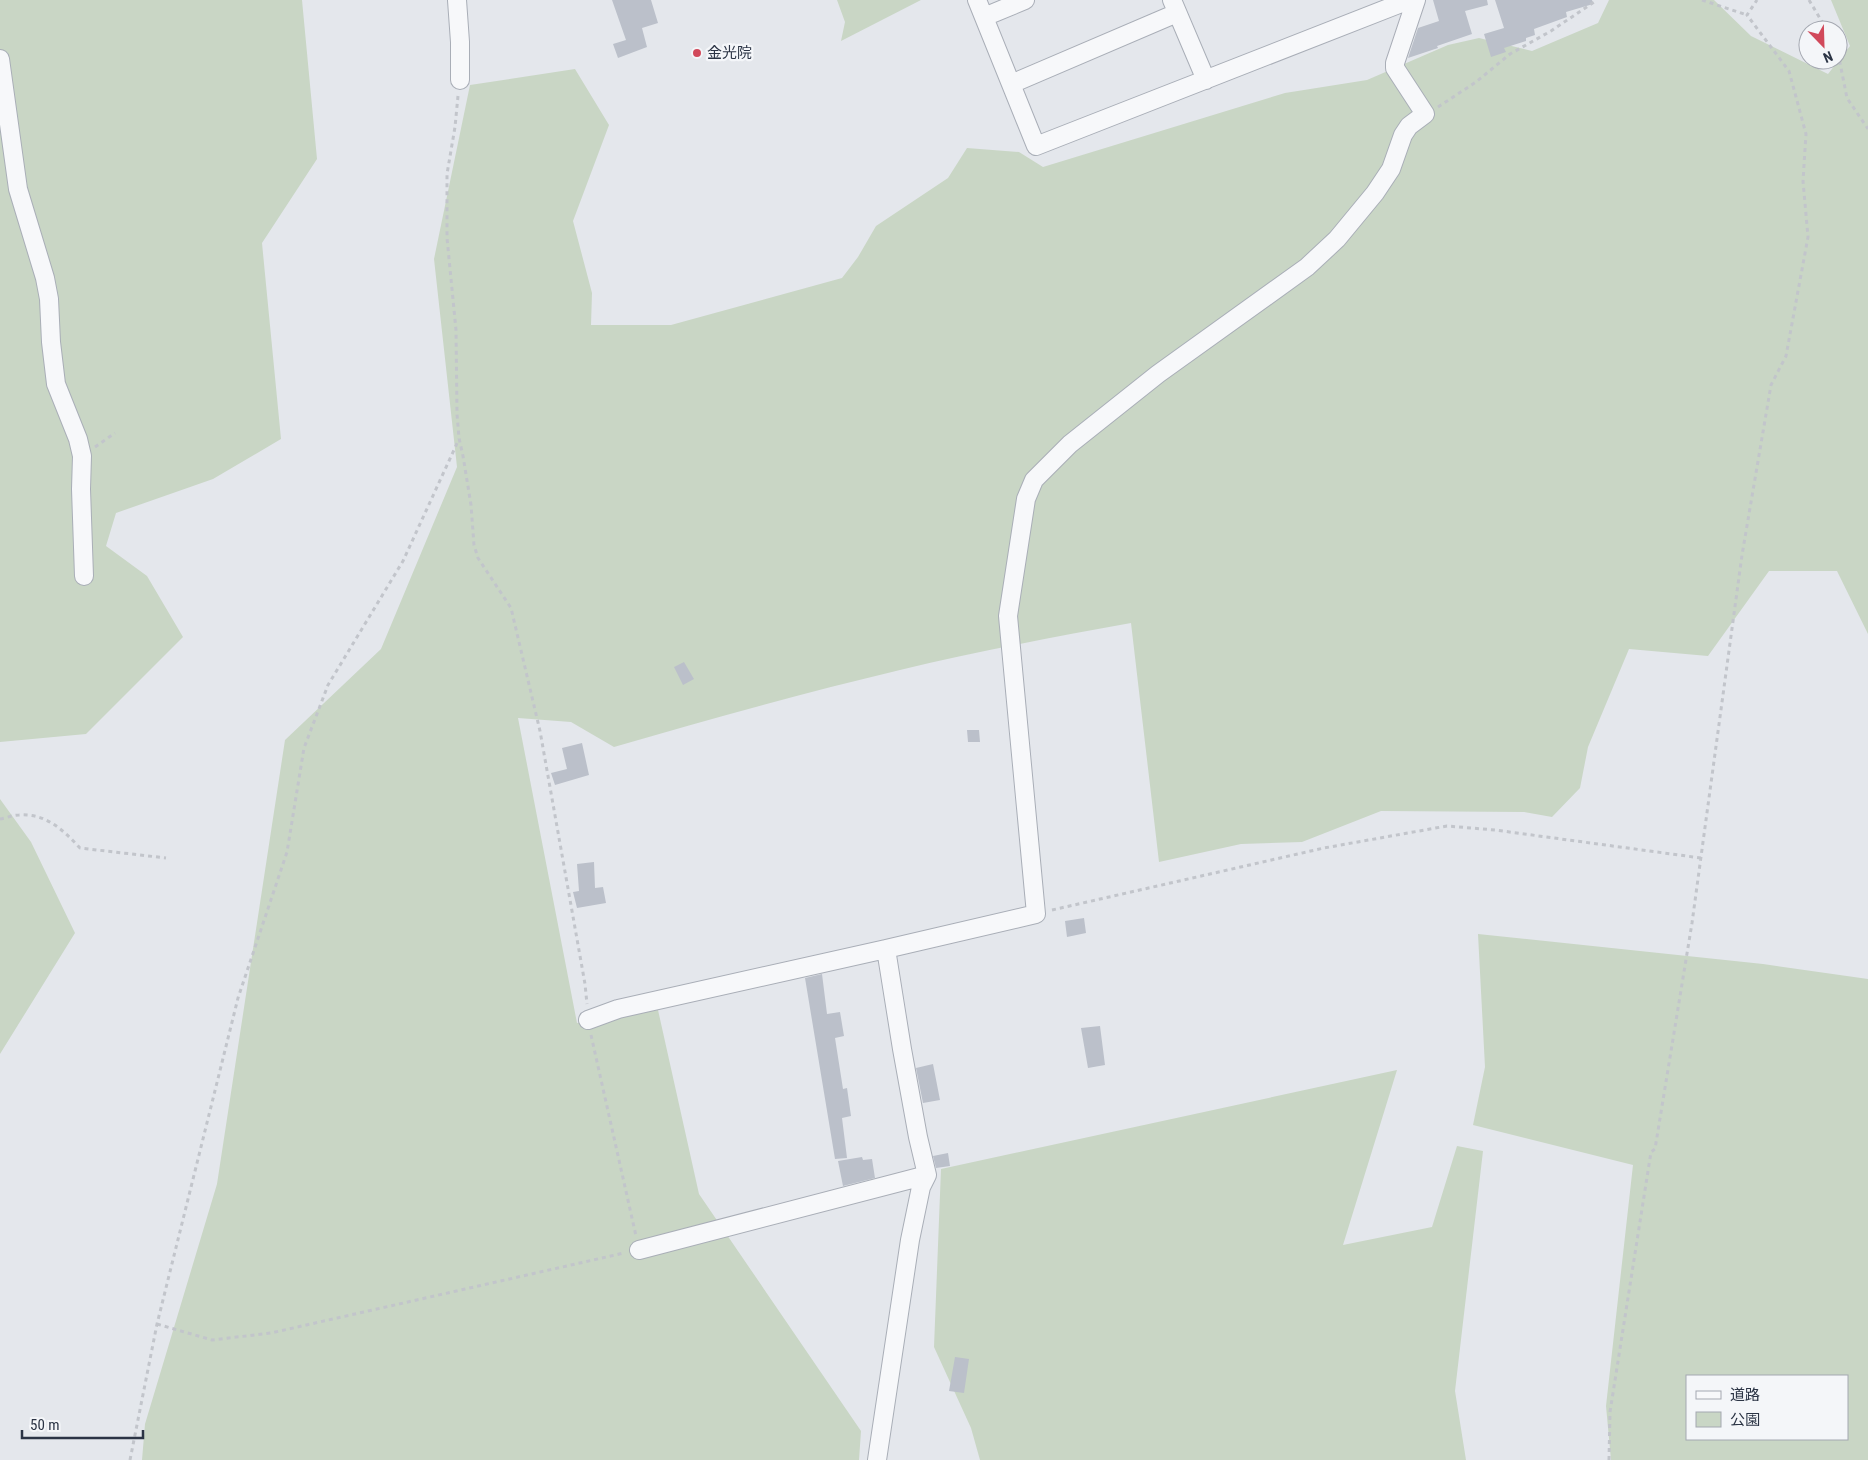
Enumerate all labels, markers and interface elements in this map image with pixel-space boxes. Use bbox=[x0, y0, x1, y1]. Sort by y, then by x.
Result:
north arrow bbox=[1798, 20, 1848, 70]
place label: 金光院 bbox=[707, 44, 752, 62]
marker: 金光院 bbox=[691, 47, 703, 59]
text: N bbox=[1821, 48, 1835, 66]
legend bbox=[1686, 1375, 1848, 1440]
text: 道路 bbox=[1730, 1386, 1760, 1404]
scale bar bbox=[22, 1408, 144, 1440]
text: 公園 bbox=[1730, 1411, 1760, 1429]
text: 50 m bbox=[30, 1416, 60, 1434]

